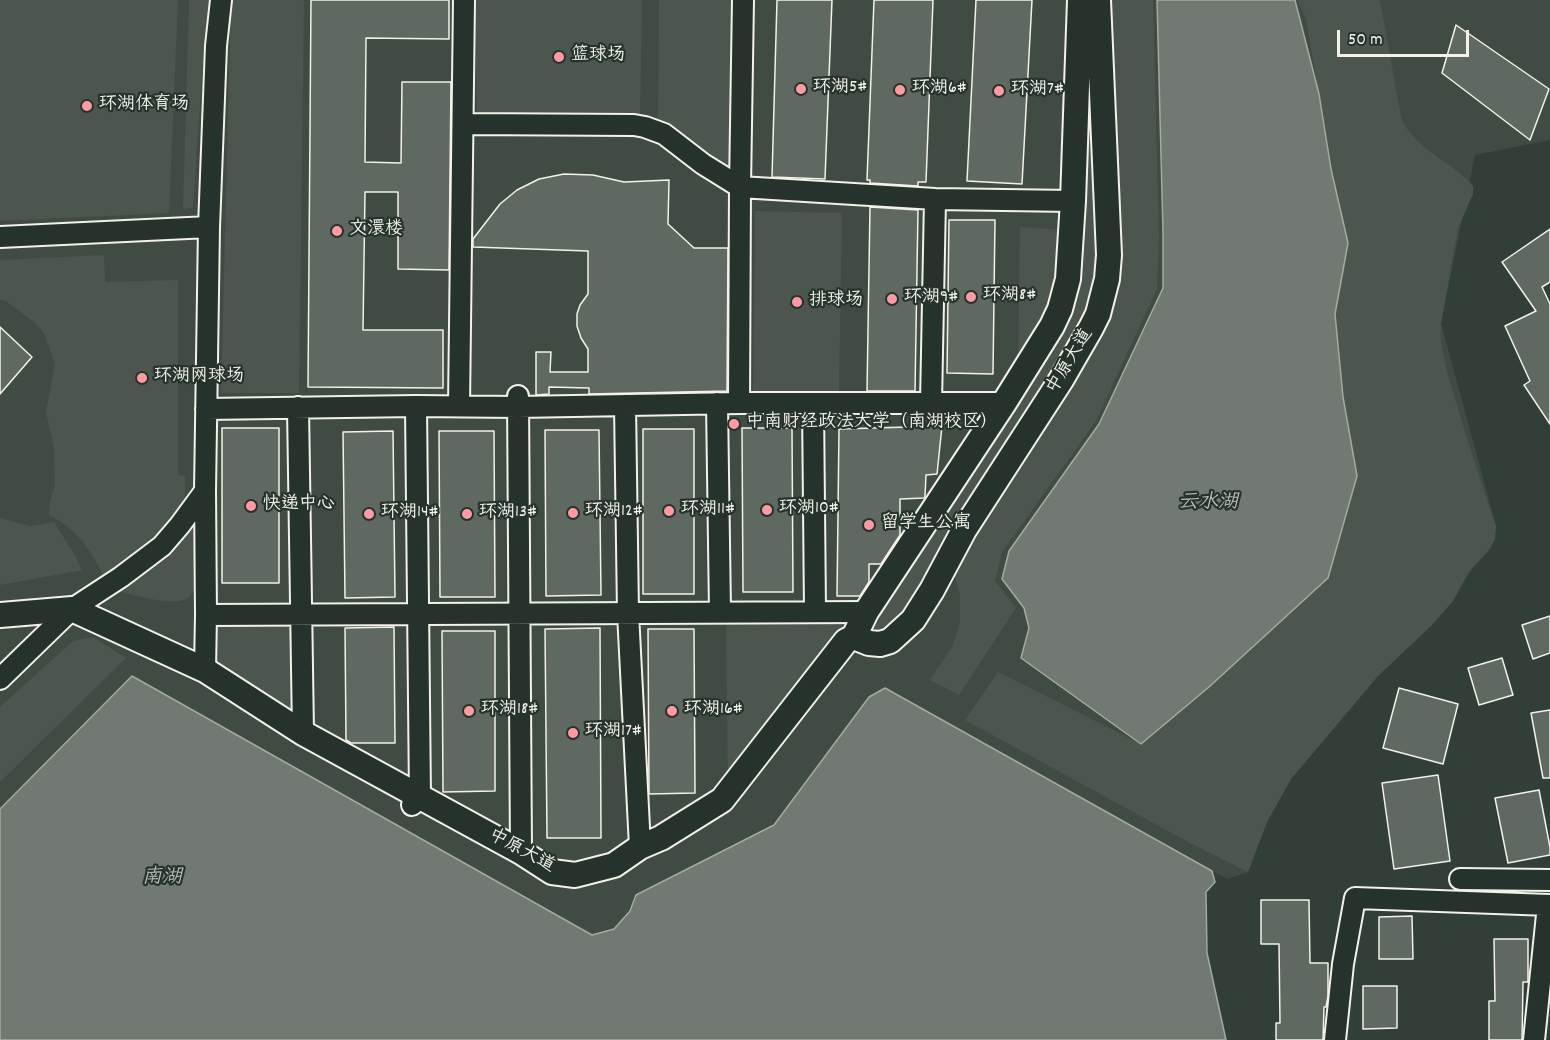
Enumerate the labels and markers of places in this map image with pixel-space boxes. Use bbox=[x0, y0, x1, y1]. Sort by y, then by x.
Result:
place label: 篮球场 bbox=[571, 46, 625, 68]
marker: 篮球场 bbox=[552, 50, 566, 64]
place label: 环湖5# bbox=[813, 78, 868, 100]
place label: 环湖6# bbox=[912, 79, 967, 101]
place label: 环湖7# bbox=[1011, 80, 1064, 102]
marker: 环湖5# bbox=[794, 82, 808, 96]
marker: 环湖6# bbox=[893, 83, 907, 97]
marker: 环湖7# bbox=[992, 84, 1006, 98]
place label: 环湖体育场 bbox=[99, 95, 189, 117]
marker: 环湖体育场 bbox=[80, 99, 94, 113]
place label: 文澴楼 bbox=[349, 220, 403, 242]
marker: 文澴楼 bbox=[330, 224, 344, 238]
place label: 环湖8# bbox=[983, 286, 1037, 308]
place label: 环湖9# bbox=[904, 288, 959, 310]
marker: 环湖8# bbox=[964, 290, 978, 304]
place label: 排球场 bbox=[809, 291, 863, 313]
marker: 环湖9# bbox=[885, 292, 899, 306]
marker: 排球场 bbox=[790, 295, 804, 309]
place label: 环湖网球场 bbox=[154, 367, 244, 389]
marker: 环湖网球场 bbox=[135, 371, 149, 385]
place label: 中南财经政法大学（南湖校区） bbox=[746, 413, 998, 435]
marker: 中南财经政法大学（南湖校区） bbox=[727, 417, 741, 431]
place label: 快递中心 bbox=[263, 495, 335, 517]
marker: 快递中心 bbox=[244, 499, 258, 513]
place label: 环湖10# bbox=[779, 499, 839, 521]
place label: 环湖11# bbox=[681, 500, 735, 522]
place label: 环湖12# bbox=[585, 502, 643, 524]
place label: 环湖14# bbox=[381, 503, 439, 525]
place label: 环湖13# bbox=[479, 503, 537, 525]
marker: 环湖10# bbox=[760, 503, 774, 517]
marker: 环湖11# bbox=[662, 504, 676, 518]
marker: 环湖12# bbox=[566, 506, 580, 520]
marker: 环湖14# bbox=[362, 507, 376, 521]
marker: 环湖13# bbox=[460, 507, 474, 521]
place label: 留学生公寓 bbox=[881, 514, 971, 536]
marker: 留学生公寓 bbox=[862, 518, 876, 532]
place label: 环湖18# bbox=[481, 700, 538, 722]
place label: 环湖16# bbox=[684, 700, 743, 722]
marker: 环湖18# bbox=[462, 704, 476, 718]
marker: 环湖16# bbox=[665, 704, 679, 718]
place label: 环湖17# bbox=[585, 722, 642, 744]
marker: 环湖17# bbox=[566, 726, 580, 740]

